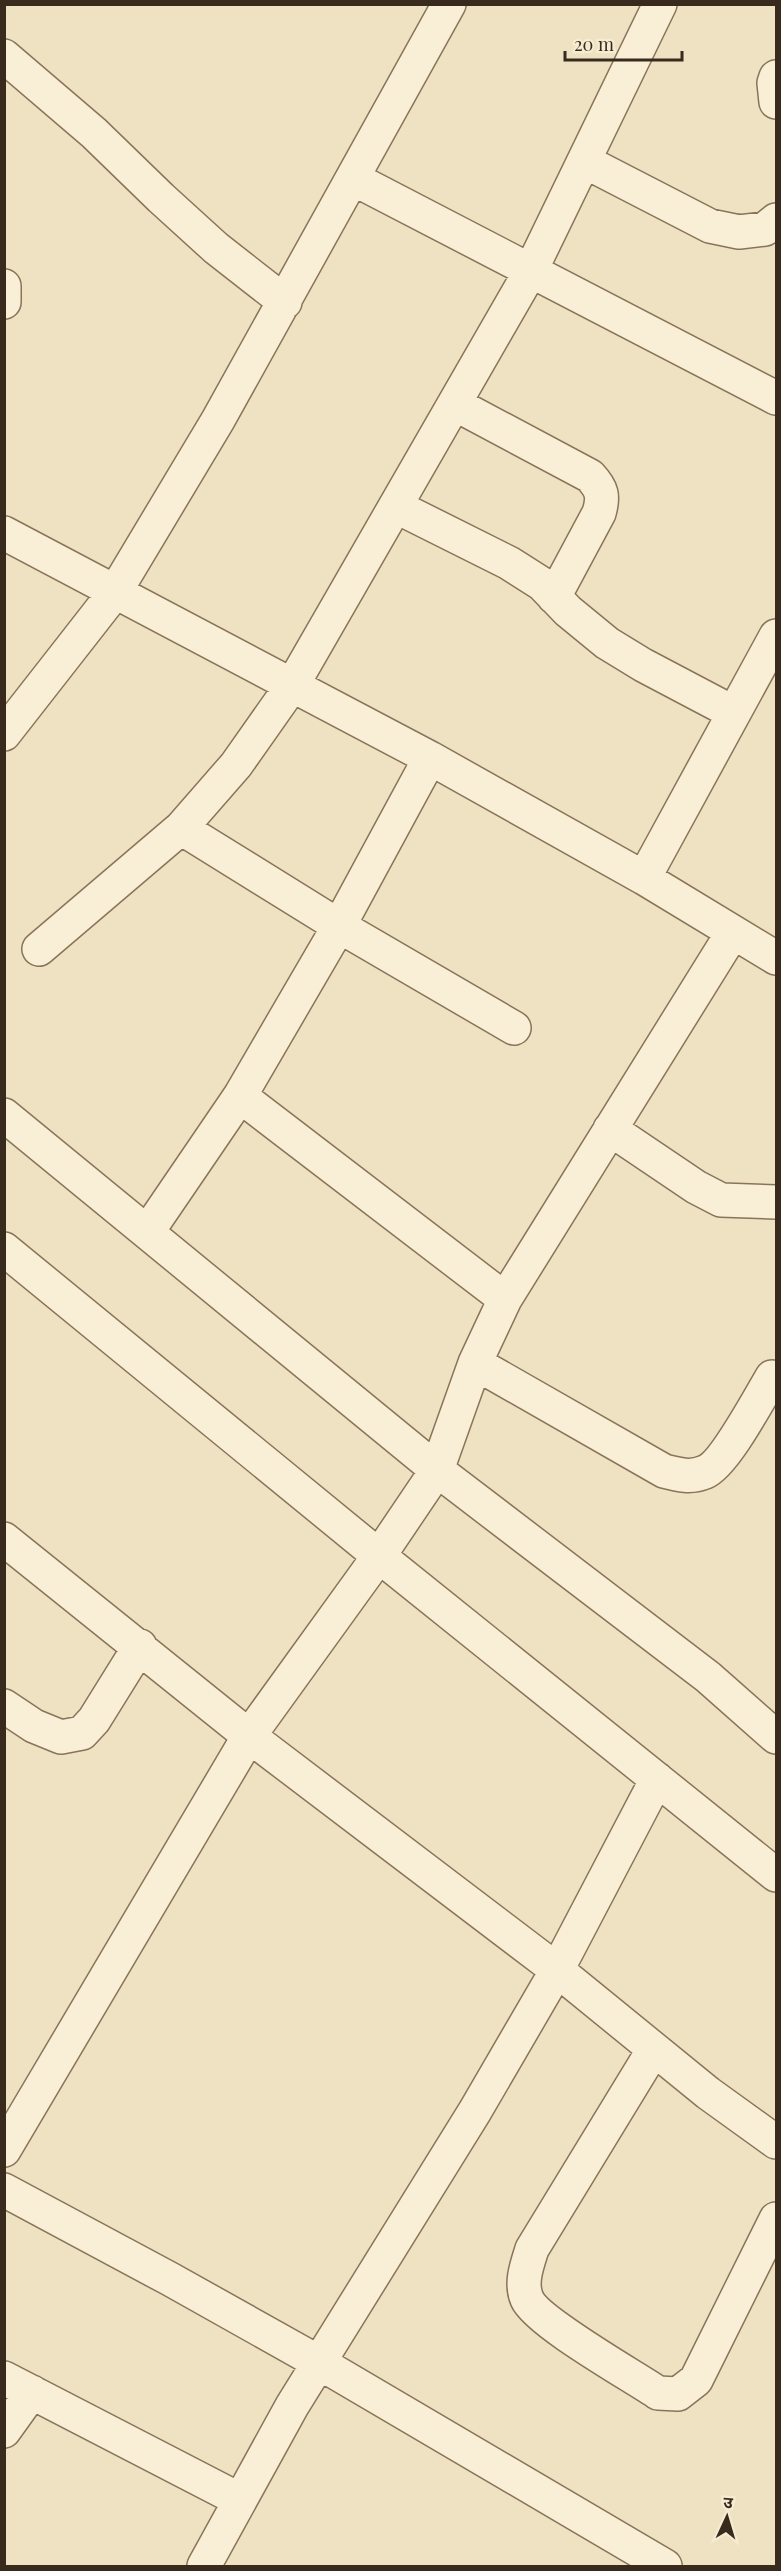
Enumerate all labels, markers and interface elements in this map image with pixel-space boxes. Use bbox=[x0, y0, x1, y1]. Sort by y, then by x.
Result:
scale bar bbox=[565, 24, 682, 62]
text: 20 m bbox=[574, 32, 614, 56]
north arrow bbox=[697, 2487, 757, 2547]
text: उ bbox=[723, 2491, 734, 2512]

